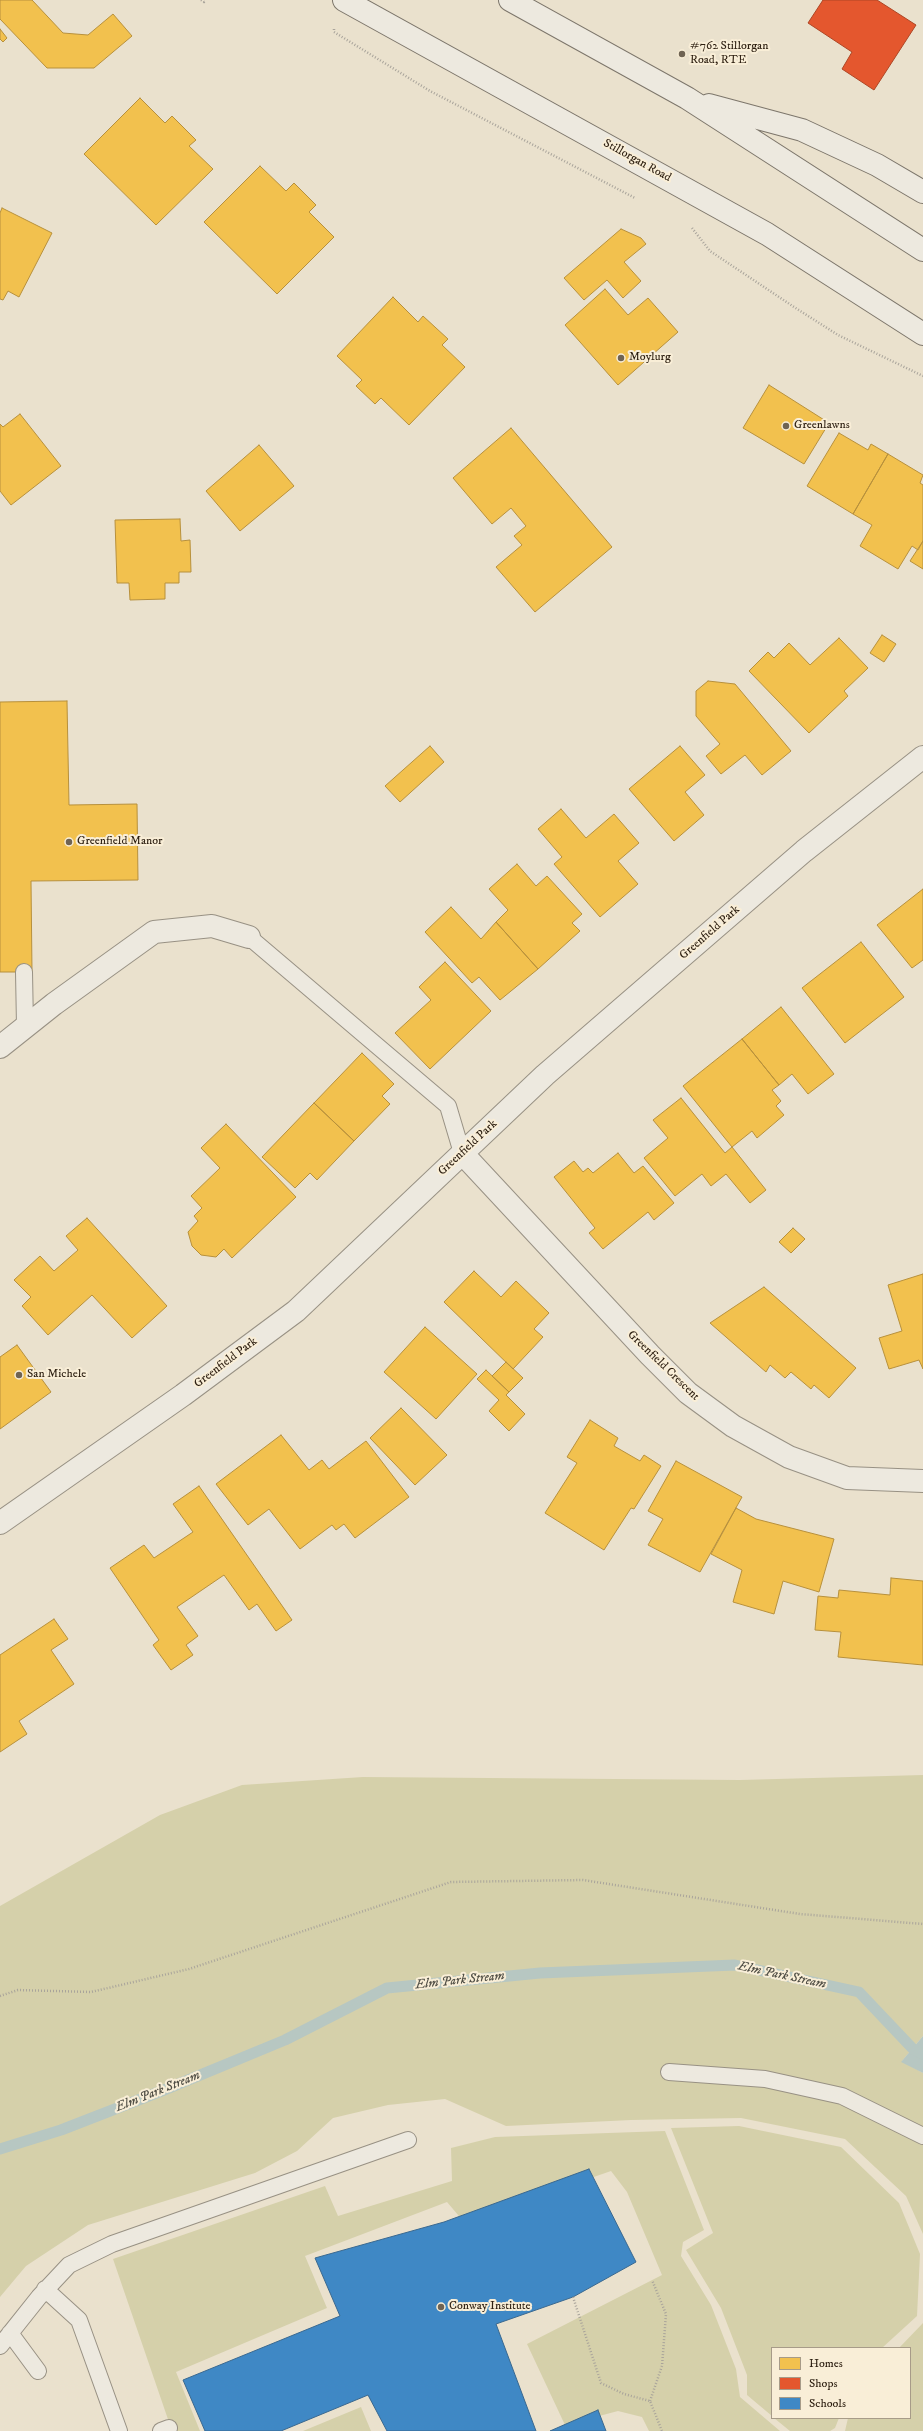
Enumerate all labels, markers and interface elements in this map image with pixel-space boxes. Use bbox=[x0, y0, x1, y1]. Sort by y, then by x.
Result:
place label: #762 Stillorgan Road, RTE bbox=[690, 40, 768, 68]
marker: #762 Stillorgan Road, RTE bbox=[677, 49, 687, 59]
street label: Stillorgan Road bbox=[601, 136, 673, 186]
place label: Moylurg bbox=[629, 351, 671, 365]
marker: Moylurg bbox=[616, 353, 626, 363]
place label: Greenlawns bbox=[794, 419, 850, 433]
marker: Greenlawns bbox=[781, 421, 791, 431]
place label: Greenfield Manor bbox=[77, 835, 163, 849]
marker: Greenfield Manor bbox=[64, 837, 74, 847]
street label: Greenfield Park bbox=[677, 903, 743, 963]
street label: Greenfield Park bbox=[436, 1117, 500, 1179]
street label: Greenfield Crescent bbox=[624, 1328, 702, 1404]
street label: Greenfield Park bbox=[192, 1335, 260, 1391]
place label: San Michele bbox=[27, 1368, 86, 1382]
marker: San Michele bbox=[14, 1370, 24, 1380]
water label: Elm Park Stream bbox=[737, 1959, 827, 1993]
water label: Elm Park Stream bbox=[415, 1969, 505, 1993]
water label: Elm Park Stream bbox=[113, 2068, 203, 2116]
place label: Conway Institute bbox=[449, 2300, 531, 2314]
marker: Conway Institute bbox=[436, 2302, 446, 2312]
legend bbox=[771, 2347, 911, 2419]
text: Homes bbox=[809, 2356, 843, 2371]
text: Shops bbox=[809, 2376, 837, 2391]
text: Schools bbox=[809, 2396, 846, 2411]

